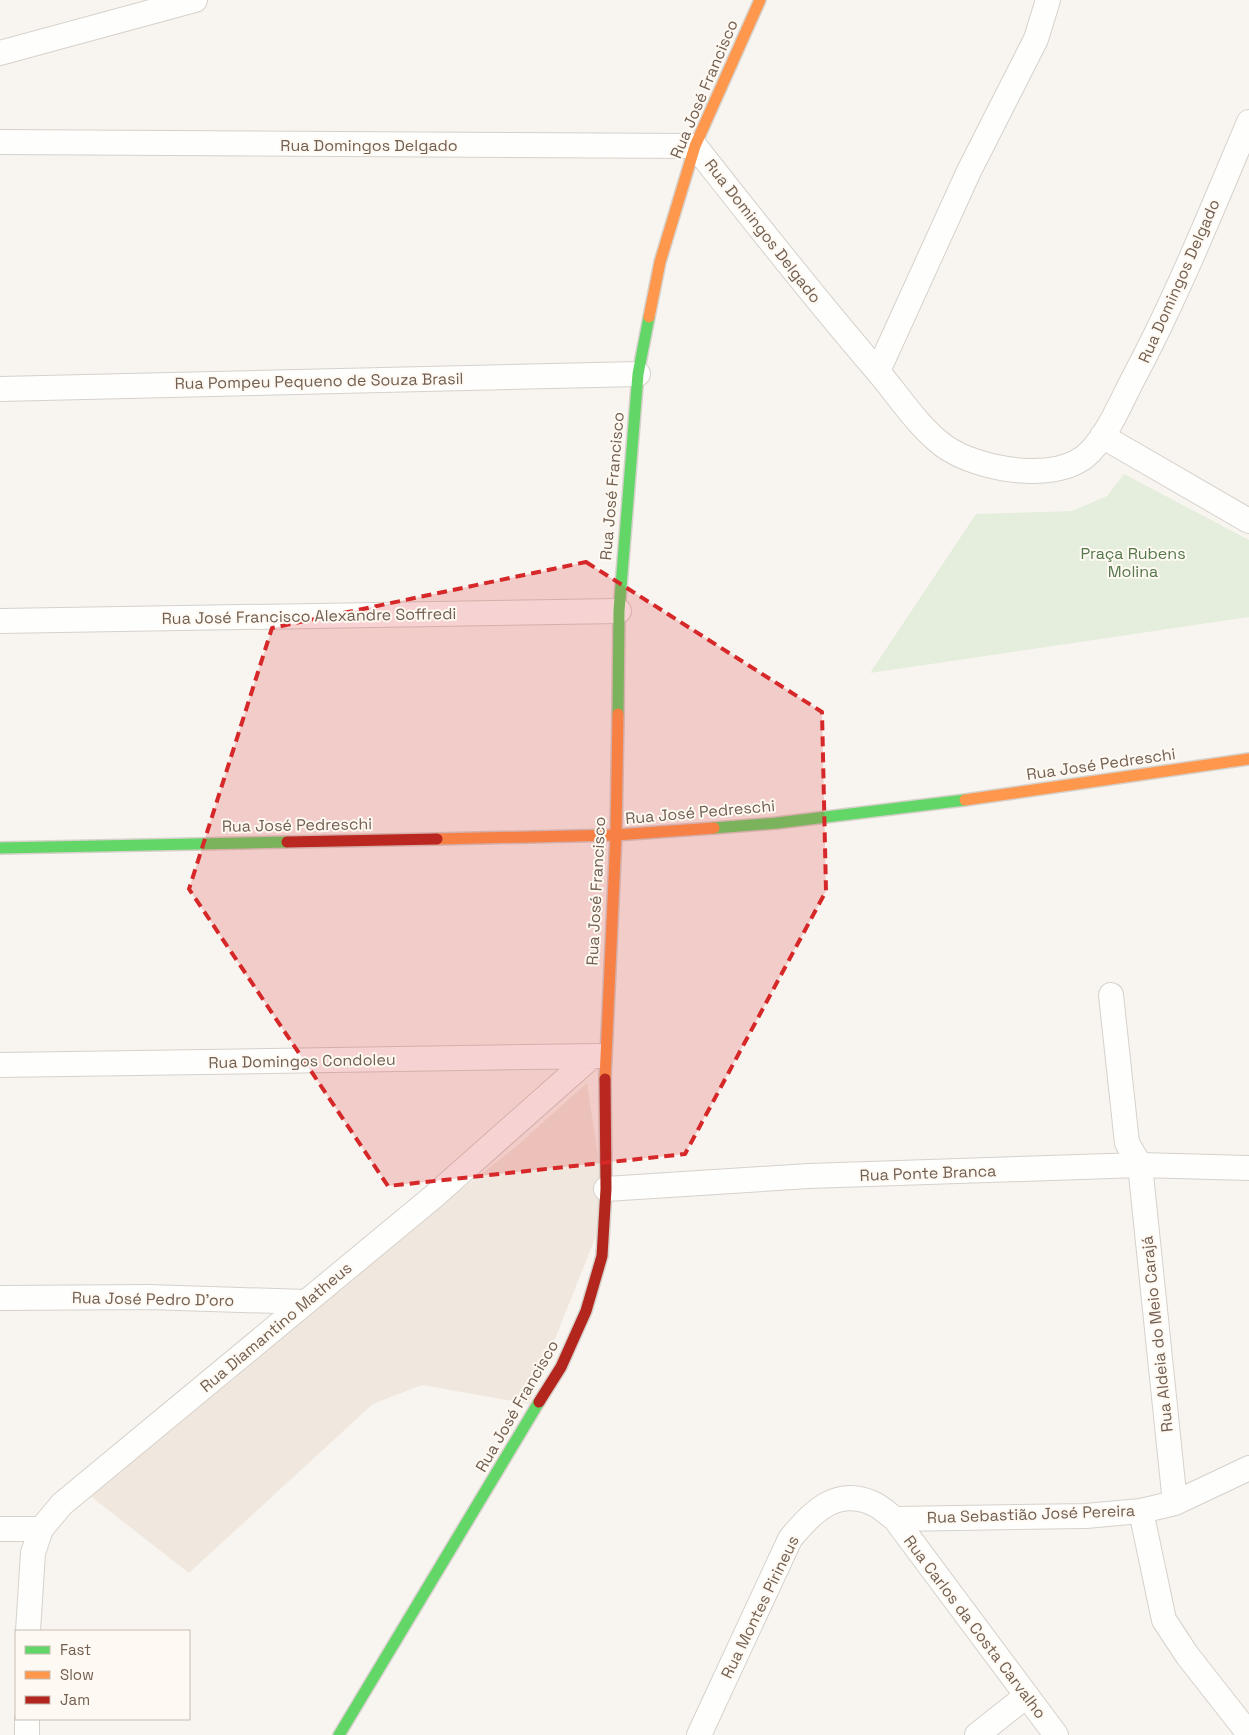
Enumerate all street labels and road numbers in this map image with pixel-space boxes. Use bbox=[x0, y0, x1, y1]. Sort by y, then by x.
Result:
street label: Rua José Francisco bbox=[665, 16, 743, 162]
street label: Rua Domingos Delgado bbox=[280, 135, 458, 156]
street label: Rua Domingos Delgado bbox=[700, 155, 826, 307]
street label: Rua Domingos Delgado bbox=[1133, 196, 1225, 366]
street label: Rua Pompeu Pequeno de Souza Brasil bbox=[174, 368, 464, 394]
street label: Rua José Francisco bbox=[595, 411, 629, 561]
street label: Rua José Francisco Alexandre Soffredi bbox=[161, 603, 457, 629]
street label: Rua José Pedreschi bbox=[1025, 743, 1177, 785]
street label: Rua José Pedreschi bbox=[624, 795, 776, 829]
street label: Rua José Pedreschi bbox=[222, 813, 372, 837]
street label: Rua José Francisco bbox=[582, 816, 610, 966]
street label: Rua Domingos Condoleu bbox=[208, 1049, 396, 1073]
street label: Rua Ponte Branca bbox=[859, 1160, 997, 1186]
street label: Rua Aldeia do Meio Carajá bbox=[1136, 1235, 1178, 1433]
street label: Rua Diamantino Matheus bbox=[196, 1257, 356, 1397]
street label: Rua José Pedro D'oro bbox=[72, 1287, 234, 1311]
street label: Rua José Francisco bbox=[471, 1336, 563, 1476]
street label: Rua Sebastião José Pereira bbox=[927, 1500, 1135, 1528]
street label: Rua Carlos da Costa Carvalho bbox=[899, 1531, 1051, 1723]
street label: Rua Montes Pirineus bbox=[716, 1532, 804, 1682]

